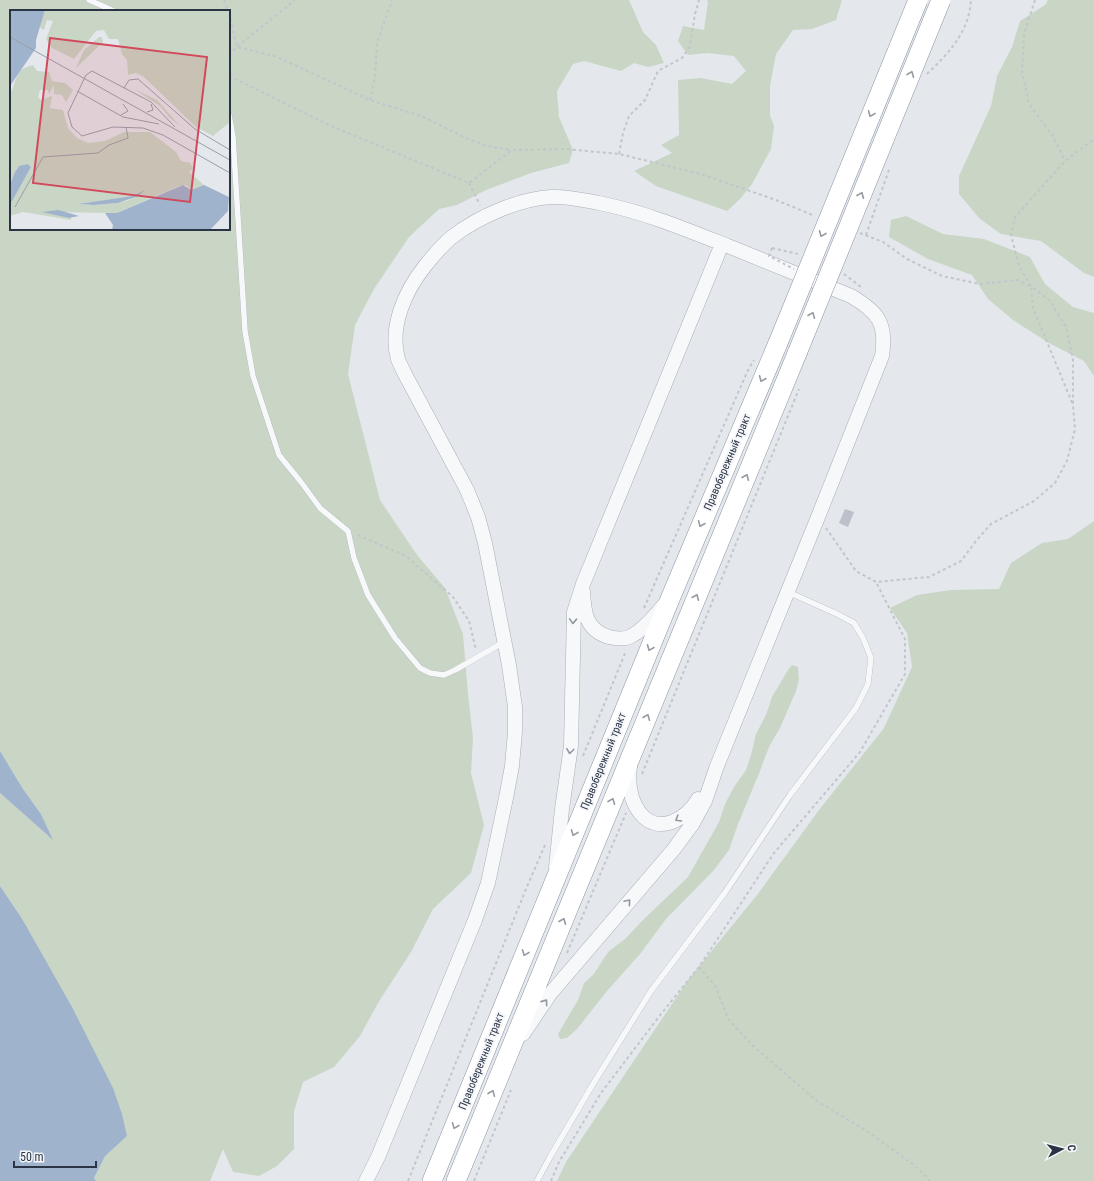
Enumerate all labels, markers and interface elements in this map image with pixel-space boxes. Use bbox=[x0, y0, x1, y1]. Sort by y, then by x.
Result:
inset map bbox=[10, 10, 230, 230]
one-way arrow bbox=[906, 71, 914, 78]
one-way arrow bbox=[868, 109, 876, 117]
one-way arrow bbox=[857, 191, 865, 198]
one-way arrow bbox=[819, 230, 827, 238]
one-way arrow bbox=[808, 312, 816, 319]
one-way arrow bbox=[759, 375, 767, 382]
street label: Правобережный тракт bbox=[701, 412, 754, 512]
one-way arrow bbox=[741, 473, 749, 480]
one-way arrow bbox=[698, 520, 706, 528]
one-way arrow bbox=[691, 593, 699, 600]
one-way arrow bbox=[569, 618, 578, 624]
one-way arrow bbox=[646, 644, 654, 651]
street label: Правобережный тракт bbox=[578, 710, 629, 812]
one-way arrow bbox=[642, 714, 650, 721]
one-way arrow bbox=[566, 748, 575, 754]
one-way arrow bbox=[608, 797, 616, 804]
one-way arrow bbox=[676, 814, 683, 821]
one-way arrow bbox=[571, 829, 579, 836]
one-way arrow bbox=[624, 899, 631, 907]
one-way arrow bbox=[558, 918, 566, 925]
one-way arrow bbox=[521, 950, 529, 957]
one-way arrow bbox=[540, 999, 547, 1006]
street label: Правобережный тракт bbox=[456, 1010, 507, 1112]
one-way arrow bbox=[487, 1090, 495, 1097]
one-way arrow bbox=[451, 1122, 459, 1129]
north arrow bbox=[1042, 1129, 1082, 1169]
scale bar bbox=[14, 1143, 96, 1169]
text: С bbox=[1065, 1144, 1078, 1152]
text: 50 m bbox=[20, 1150, 44, 1164]

